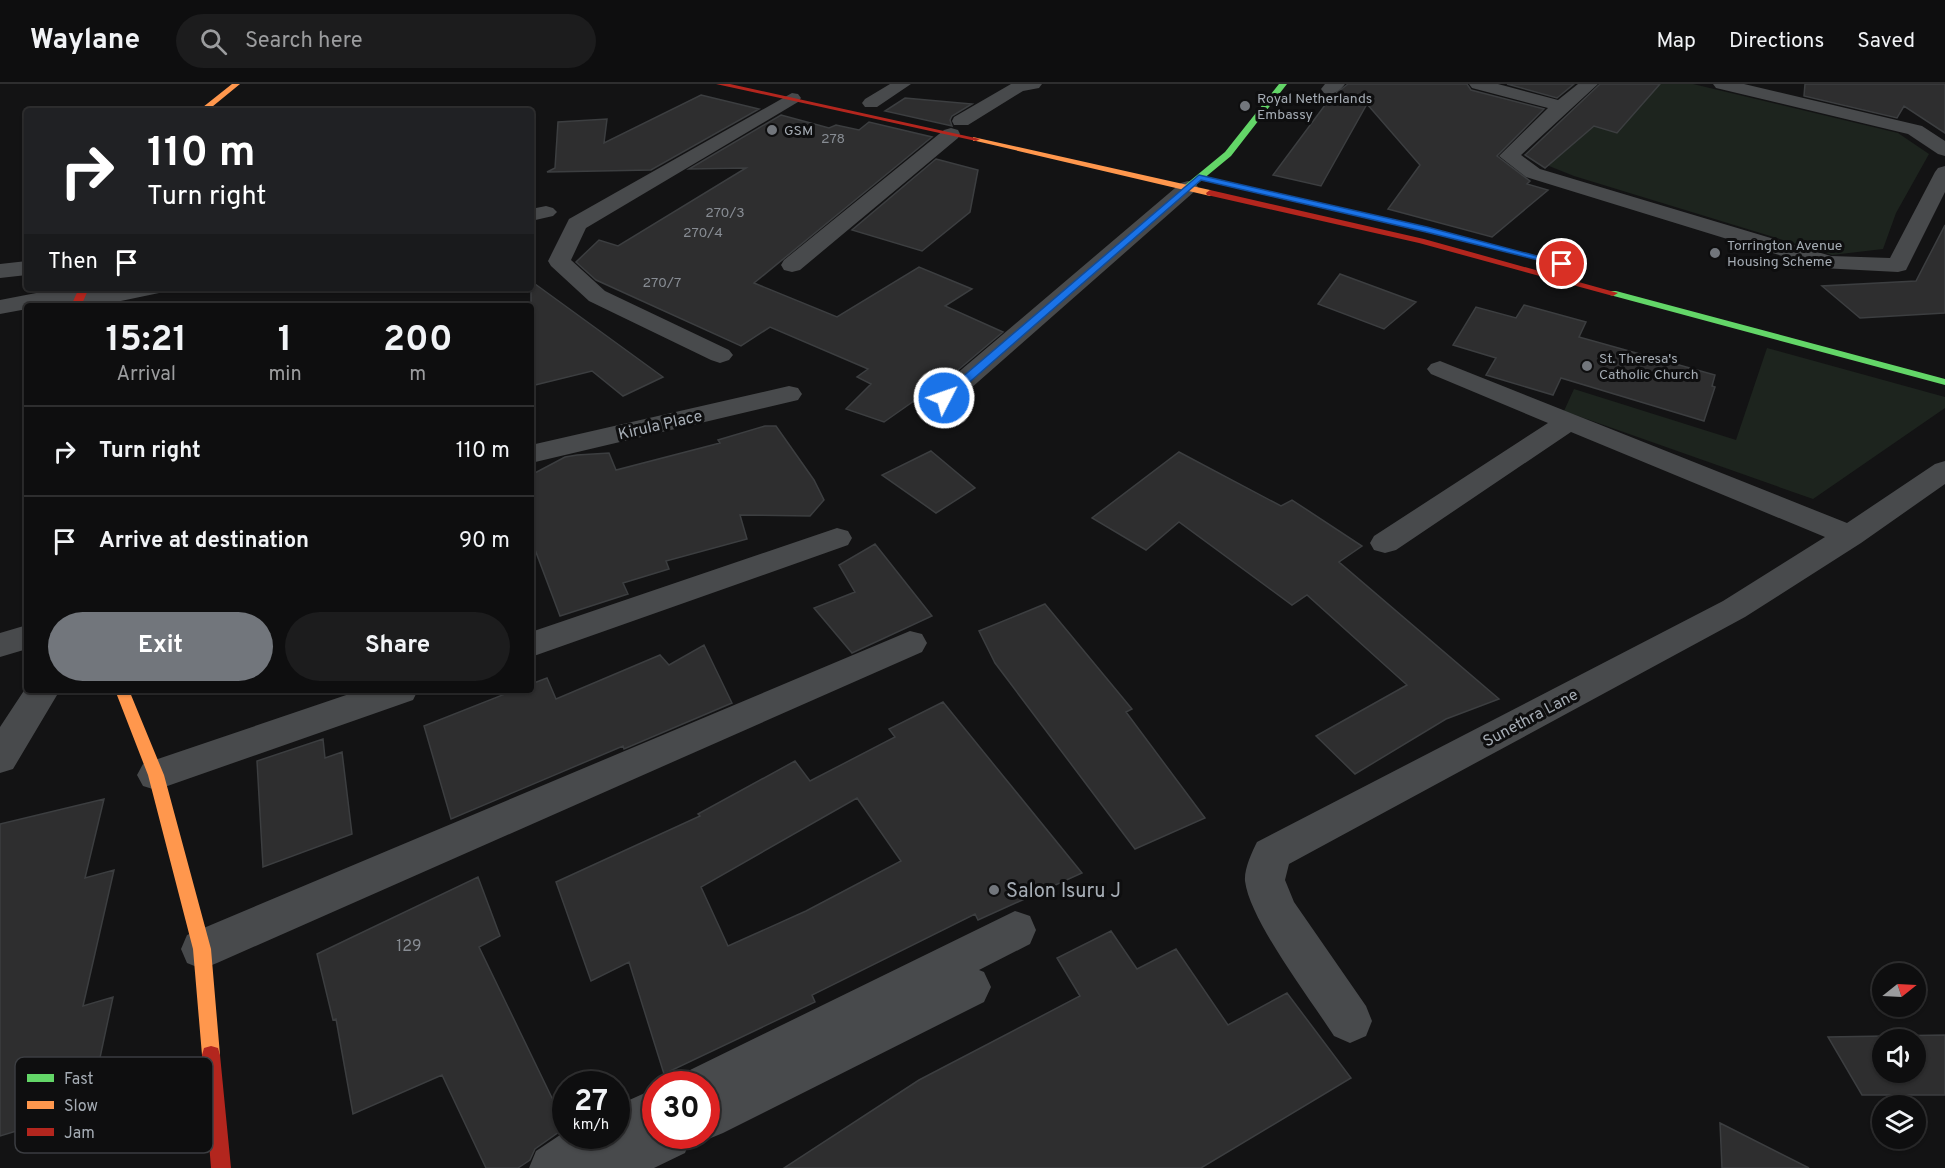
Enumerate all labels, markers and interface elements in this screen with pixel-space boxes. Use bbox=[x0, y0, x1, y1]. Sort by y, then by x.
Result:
search box bbox=[176, 14, 596, 68]
text: Waylane bbox=[30, 23, 140, 59]
icon: search bbox=[197, 25, 230, 58]
text: Search here bbox=[245, 28, 363, 55]
text: Map bbox=[1656, 28, 1696, 55]
text: Directions bbox=[1729, 28, 1824, 55]
text: Saved bbox=[1857, 28, 1915, 55]
place label: Royal Netherlands Embassy bbox=[1257, 91, 1372, 124]
marker: Royal Netherlands Embassy bbox=[1238, 99, 1252, 113]
marker: GSM bbox=[765, 123, 779, 137]
place label: GSM bbox=[784, 123, 813, 140]
text: 110 m bbox=[147, 128, 256, 181]
house number: 278 bbox=[821, 131, 845, 148]
icon: right bbox=[48, 132, 126, 210]
text: Turn right bbox=[147, 180, 266, 214]
house number: 270/3 bbox=[705, 205, 745, 222]
house number: 270/4 bbox=[683, 225, 723, 242]
pin bbox=[1536, 238, 1587, 289]
place label: Torrington Avenue Housing Scheme bbox=[1727, 238, 1842, 271]
icon: arrive bbox=[110, 246, 143, 279]
marker: Torrington Avenue Housing Scheme bbox=[1708, 246, 1722, 260]
icon: arrive bbox=[1545, 247, 1578, 280]
text: Then bbox=[48, 249, 98, 276]
house number: 270/7 bbox=[643, 275, 681, 292]
text: 15:21 bbox=[105, 318, 187, 364]
text: 1 bbox=[278, 318, 292, 364]
text: 200 bbox=[383, 318, 453, 364]
place label: St. Theresa's Catholic Church bbox=[1599, 351, 1699, 384]
marker: St. Theresa's Catholic Church bbox=[1580, 359, 1594, 373]
text: Arrival bbox=[116, 362, 176, 388]
text: min bbox=[268, 362, 302, 388]
text: m bbox=[409, 362, 426, 388]
position arrow bbox=[912, 366, 976, 430]
street label: Kirula Place bbox=[616, 407, 704, 445]
icon: right bbox=[48, 435, 81, 468]
text: Turn right bbox=[99, 438, 201, 465]
text: 110 m bbox=[456, 438, 510, 465]
icon: arrive bbox=[48, 525, 81, 558]
text: Arrive at destination bbox=[99, 528, 309, 555]
text: 90 m bbox=[459, 528, 510, 555]
button: Exit bbox=[48, 612, 273, 681]
button: Share bbox=[285, 612, 510, 681]
street label: Sunethra Lane bbox=[1480, 685, 1582, 752]
place label: Salon Isuru J bbox=[1006, 879, 1121, 905]
marker: Salon Isuru J bbox=[987, 883, 1001, 897]
house number: 129 bbox=[396, 937, 422, 957]
north arrow bbox=[1872, 963, 1926, 1017]
map controls bbox=[1872, 963, 1926, 1149]
button: sound bbox=[1872, 1029, 1926, 1083]
legend bbox=[15, 1057, 213, 1153]
text: Fast bbox=[64, 1070, 94, 1090]
speed limit sign: 30 bbox=[642, 1071, 720, 1149]
text: 27 bbox=[574, 1084, 608, 1121]
button: layers bbox=[1872, 1095, 1926, 1149]
text: Slow bbox=[64, 1097, 98, 1117]
text: km/h bbox=[573, 1116, 609, 1135]
text: Jam bbox=[64, 1124, 95, 1144]

